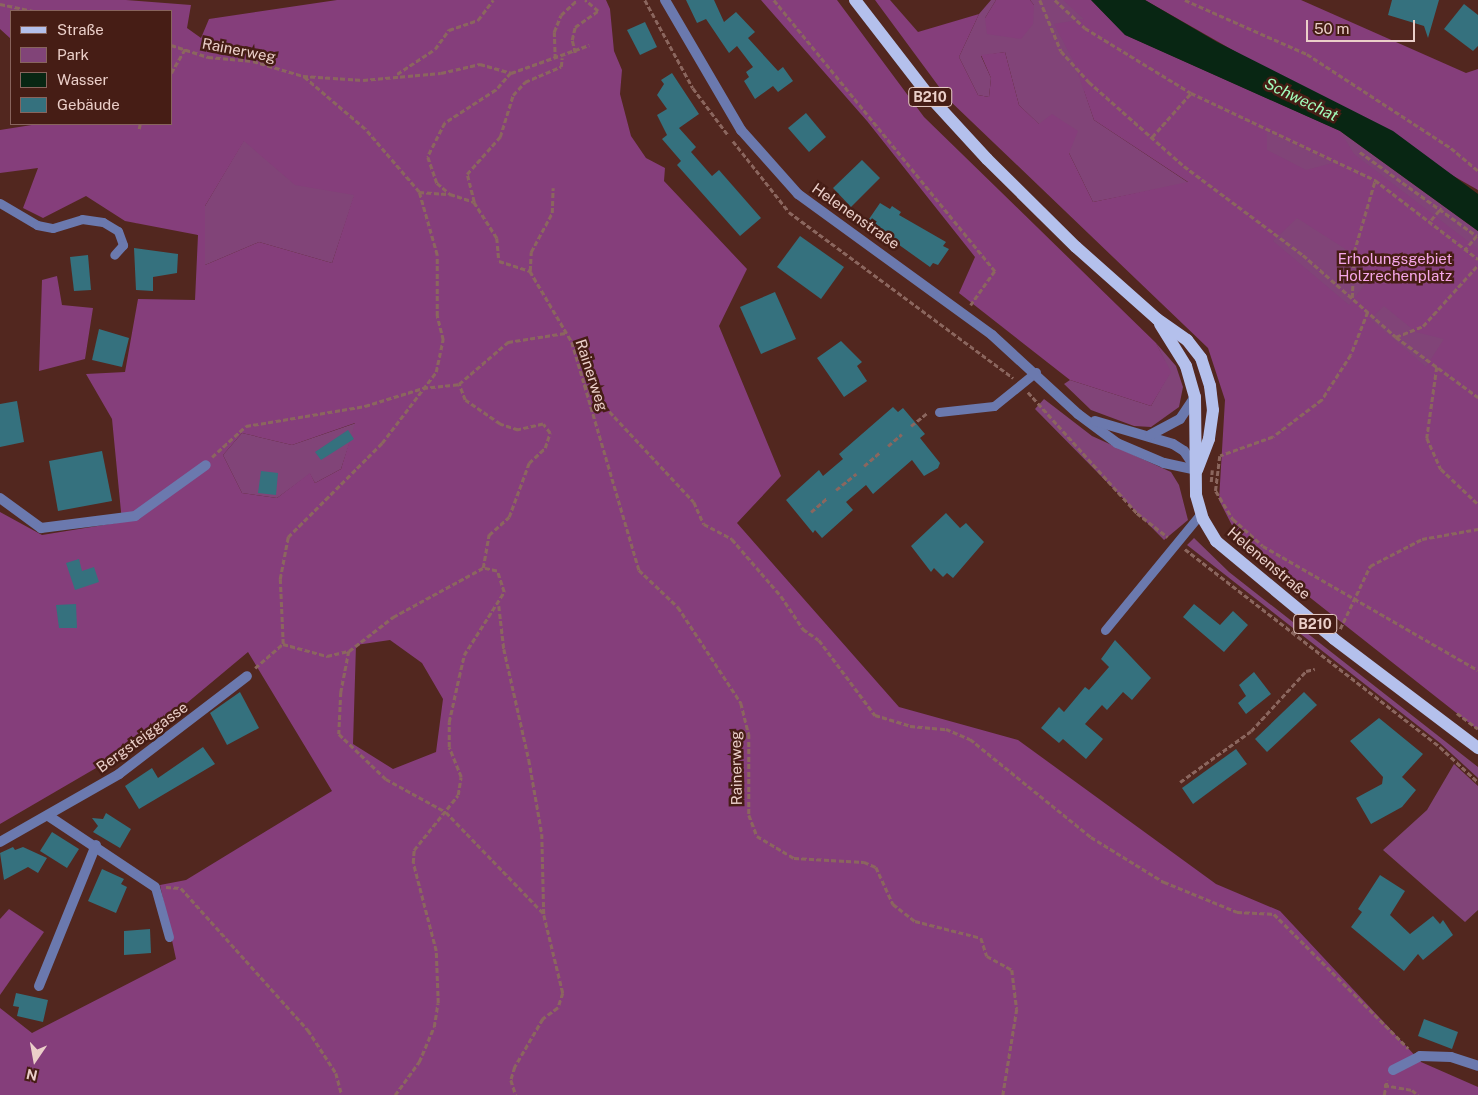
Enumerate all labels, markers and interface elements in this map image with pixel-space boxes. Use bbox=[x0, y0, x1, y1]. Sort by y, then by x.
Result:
legend bbox=[10, 10, 172, 125]
scale bar bbox=[1308, 10, 1417, 42]
text: 50 m bbox=[1314, 20, 1349, 37]
text: Straße bbox=[57, 21, 104, 38]
street label: Rainerweg bbox=[201, 34, 277, 66]
text: Park bbox=[57, 46, 89, 63]
text: Wasser bbox=[57, 71, 108, 88]
water label: Schwechat bbox=[1261, 74, 1341, 126]
road number: B210 bbox=[908, 85, 952, 108]
text: Gebäude bbox=[57, 96, 120, 113]
street label: Helenenstraße bbox=[809, 179, 903, 253]
park label: Erholungsgebiet Holzrechenplatz bbox=[1338, 249, 1452, 284]
street label: Rainerweg bbox=[572, 337, 612, 413]
street label: Helenenstraße bbox=[1224, 523, 1314, 603]
road number: B210 bbox=[1292, 612, 1338, 636]
street label: Bergsteiggasse bbox=[93, 698, 191, 776]
street label: Rainerweg bbox=[726, 731, 746, 805]
north arrow bbox=[10, 1035, 60, 1085]
text: N bbox=[25, 1066, 39, 1084]

